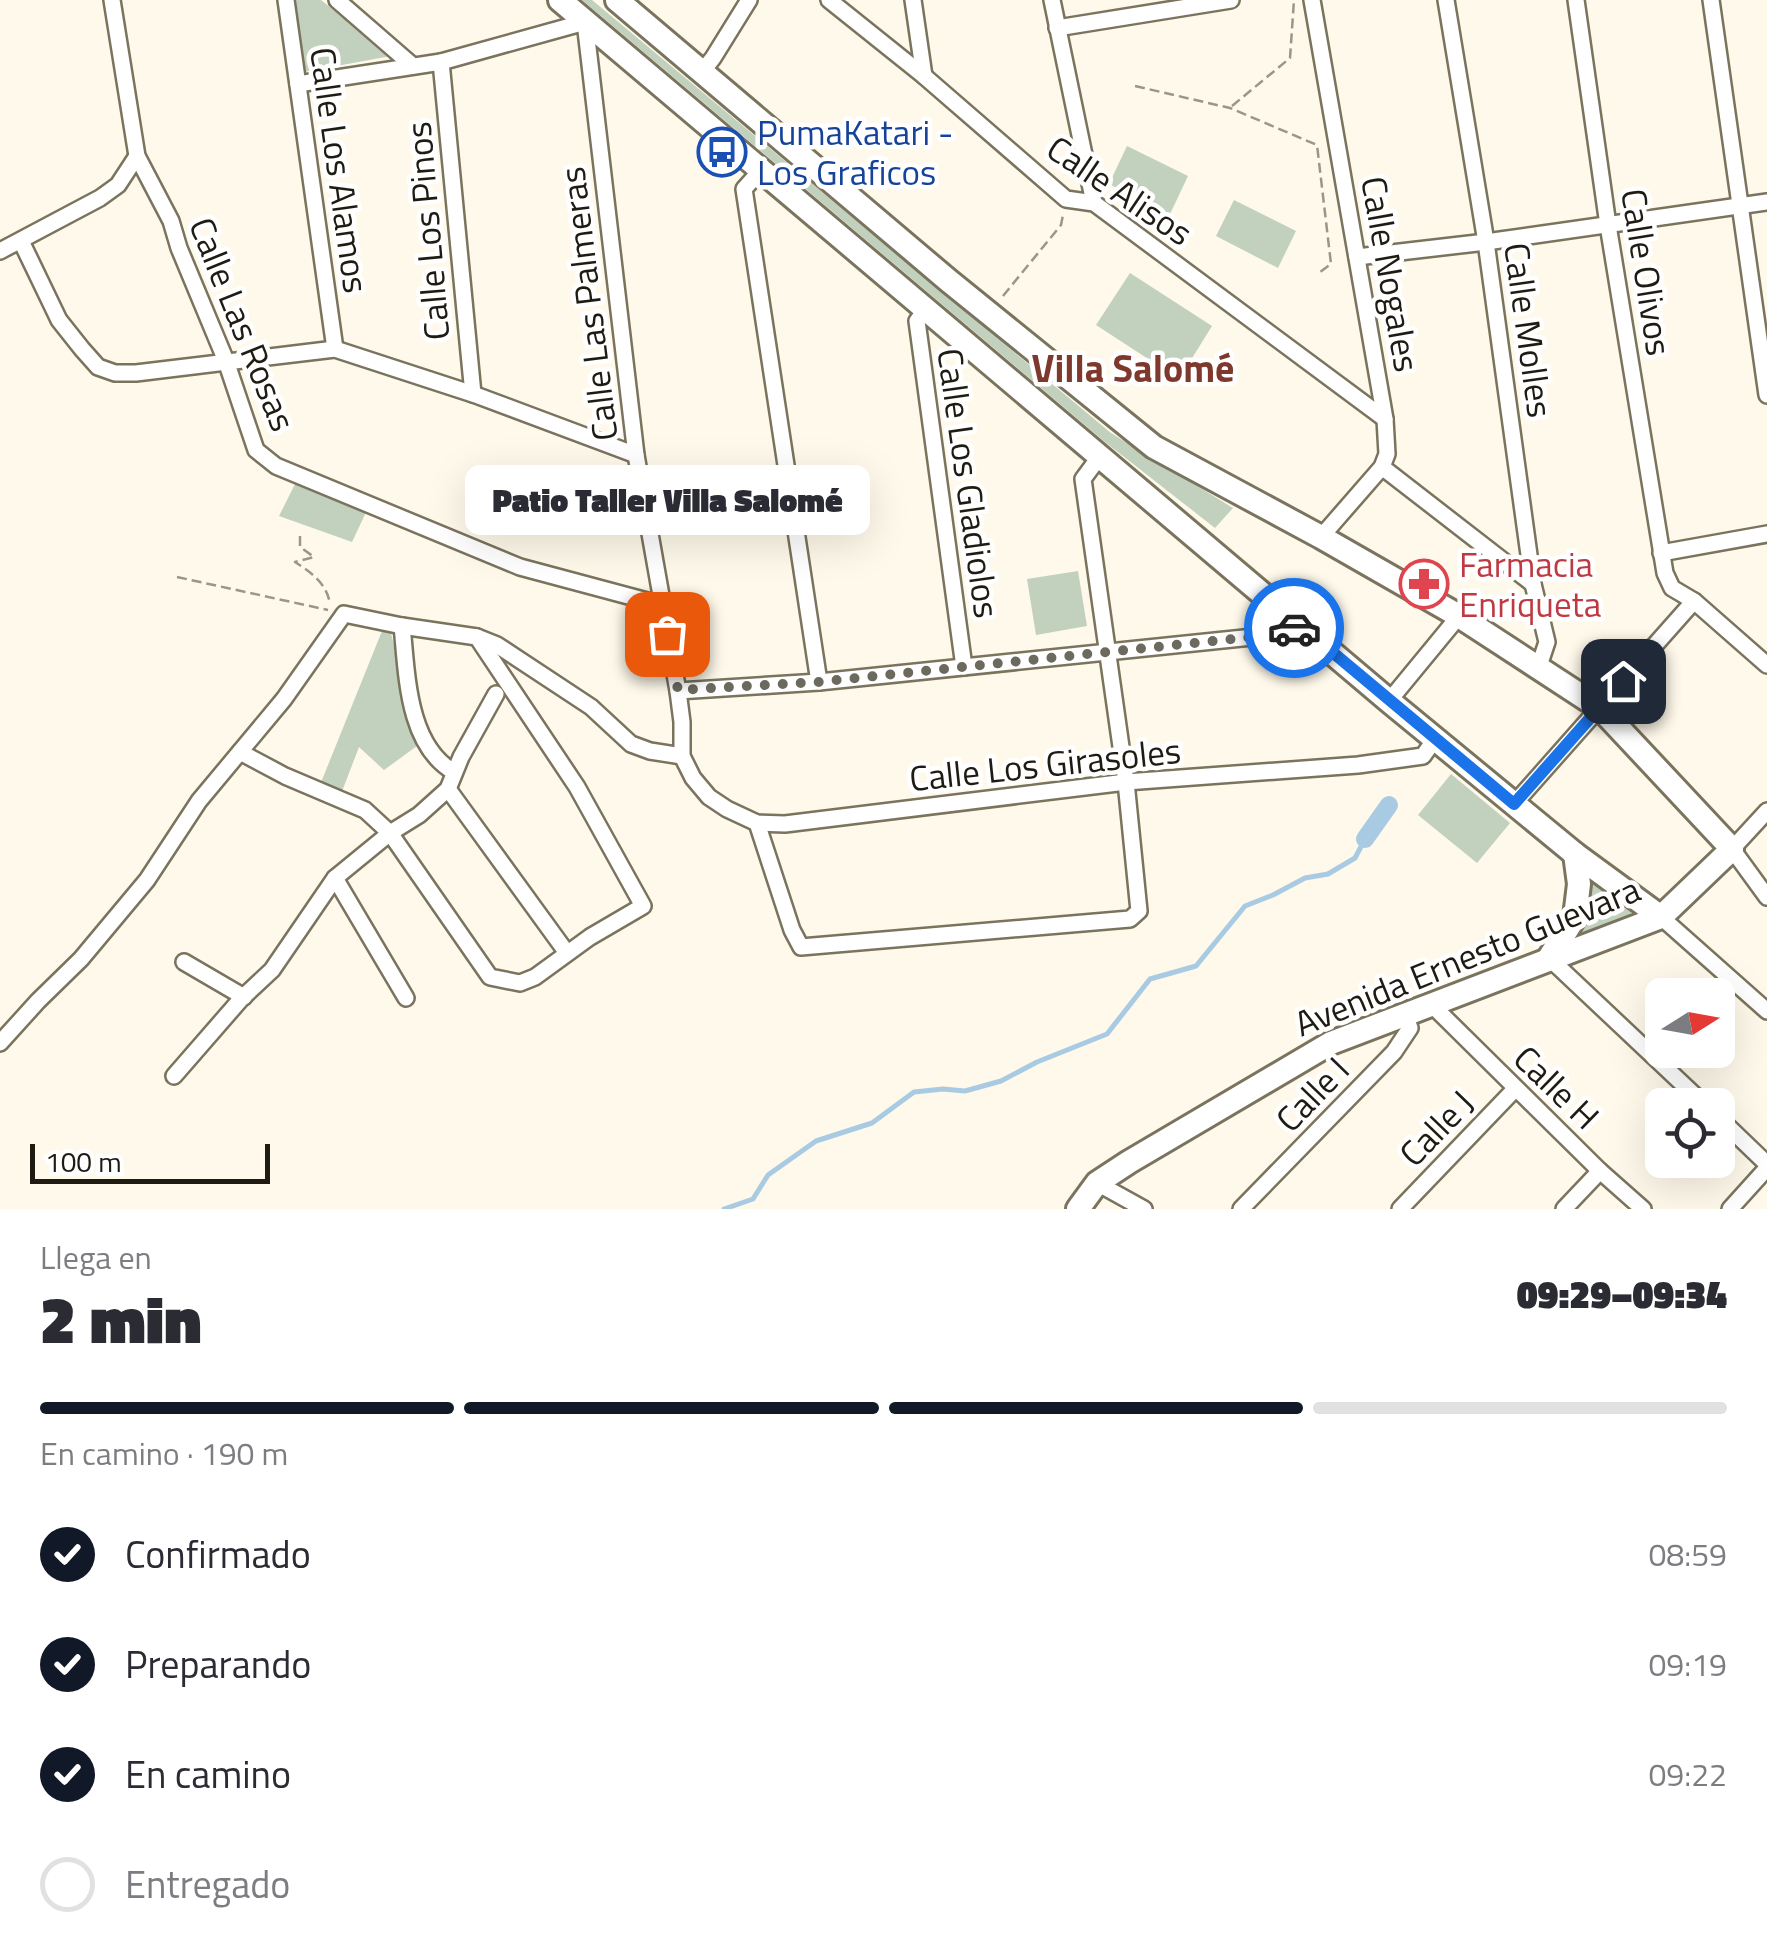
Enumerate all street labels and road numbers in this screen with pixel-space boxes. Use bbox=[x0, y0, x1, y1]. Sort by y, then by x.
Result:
street label: Calle Los Alamos bbox=[296, 44, 384, 296]
street label: Calle Los Pinos bbox=[391, 119, 463, 343]
street label: Calle Alisos bbox=[1036, 121, 1204, 259]
street label: Calle Las Palmeras bbox=[544, 164, 632, 444]
street label: Calle Nogales bbox=[1347, 172, 1435, 376]
street label: Calle Olivos bbox=[1607, 185, 1687, 359]
street label: Calle Las Rosas bbox=[176, 209, 310, 439]
street label: Calle Molles bbox=[1490, 239, 1568, 421]
street label: Calle Los Gladiolos bbox=[923, 345, 1015, 621]
street label: Calle Los Girasoles bbox=[907, 723, 1183, 805]
street label: Avenida Ernesto Guevara bbox=[1286, 862, 1648, 1050]
street label: Calle H bbox=[1502, 1032, 1612, 1142]
street label: Calle I bbox=[1262, 1044, 1362, 1144]
street label: Calle J bbox=[1386, 1078, 1486, 1178]

